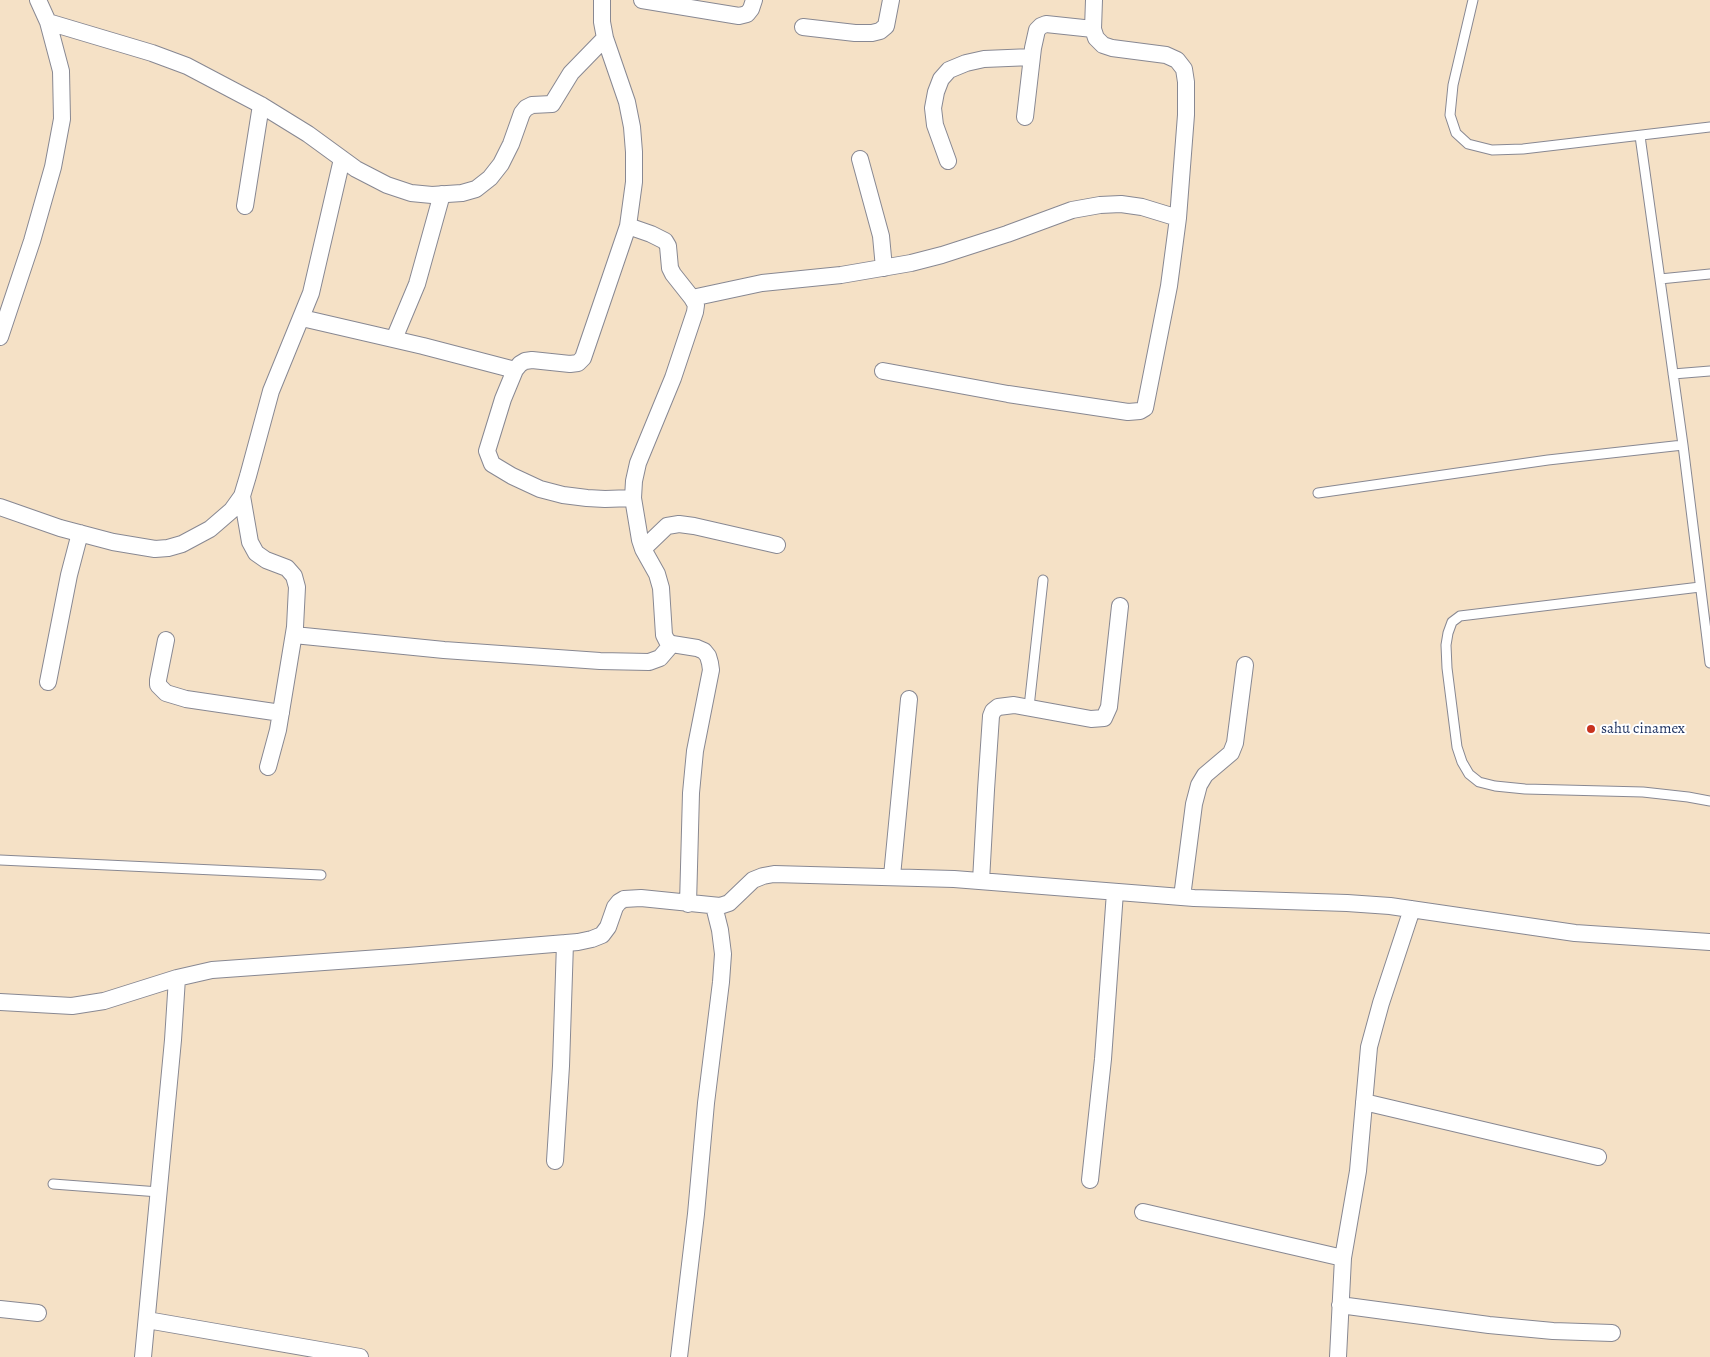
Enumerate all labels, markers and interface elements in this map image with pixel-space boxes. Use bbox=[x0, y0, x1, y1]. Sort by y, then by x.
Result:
place label: sahu cinamex bbox=[1601, 720, 1685, 738]
marker: sahu cinamex bbox=[1585, 723, 1597, 735]

